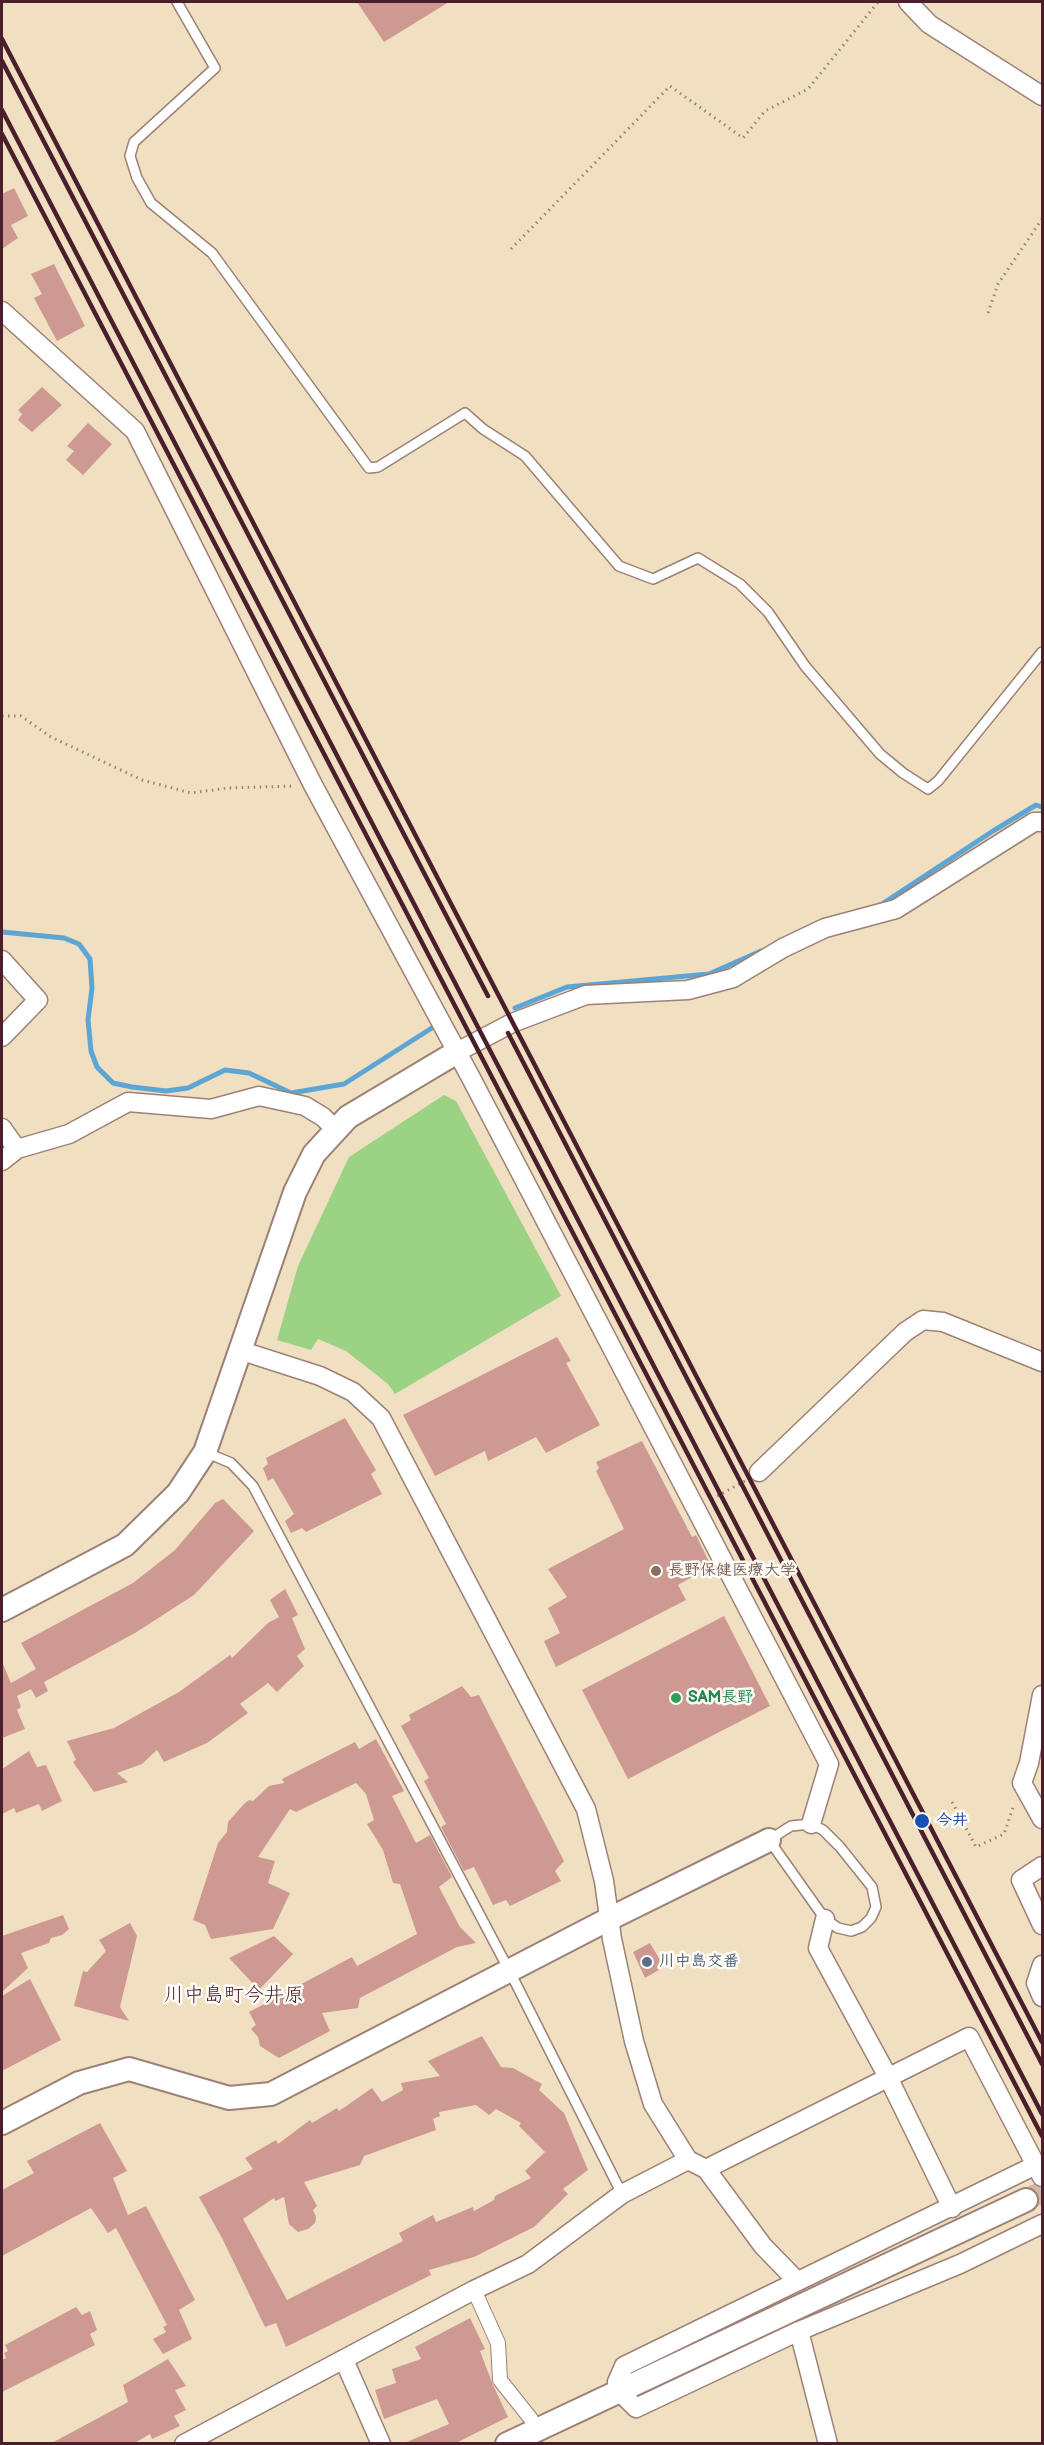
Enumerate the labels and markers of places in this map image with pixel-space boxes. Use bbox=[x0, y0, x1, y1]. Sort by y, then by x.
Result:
place label: 長野保健医療大学 bbox=[668, 1561, 796, 1581]
marker: 長野保健医療大学 bbox=[649, 1564, 663, 1578]
place label: SAM長野 bbox=[688, 1688, 753, 1708]
marker: SAM長野 bbox=[669, 1691, 683, 1705]
place label: 今井 bbox=[936, 1811, 968, 1831]
marker: 今井 bbox=[913, 1812, 931, 1830]
place label: 川中島交番 bbox=[659, 1952, 739, 1972]
marker: 川中島交番 bbox=[640, 1955, 654, 1969]

